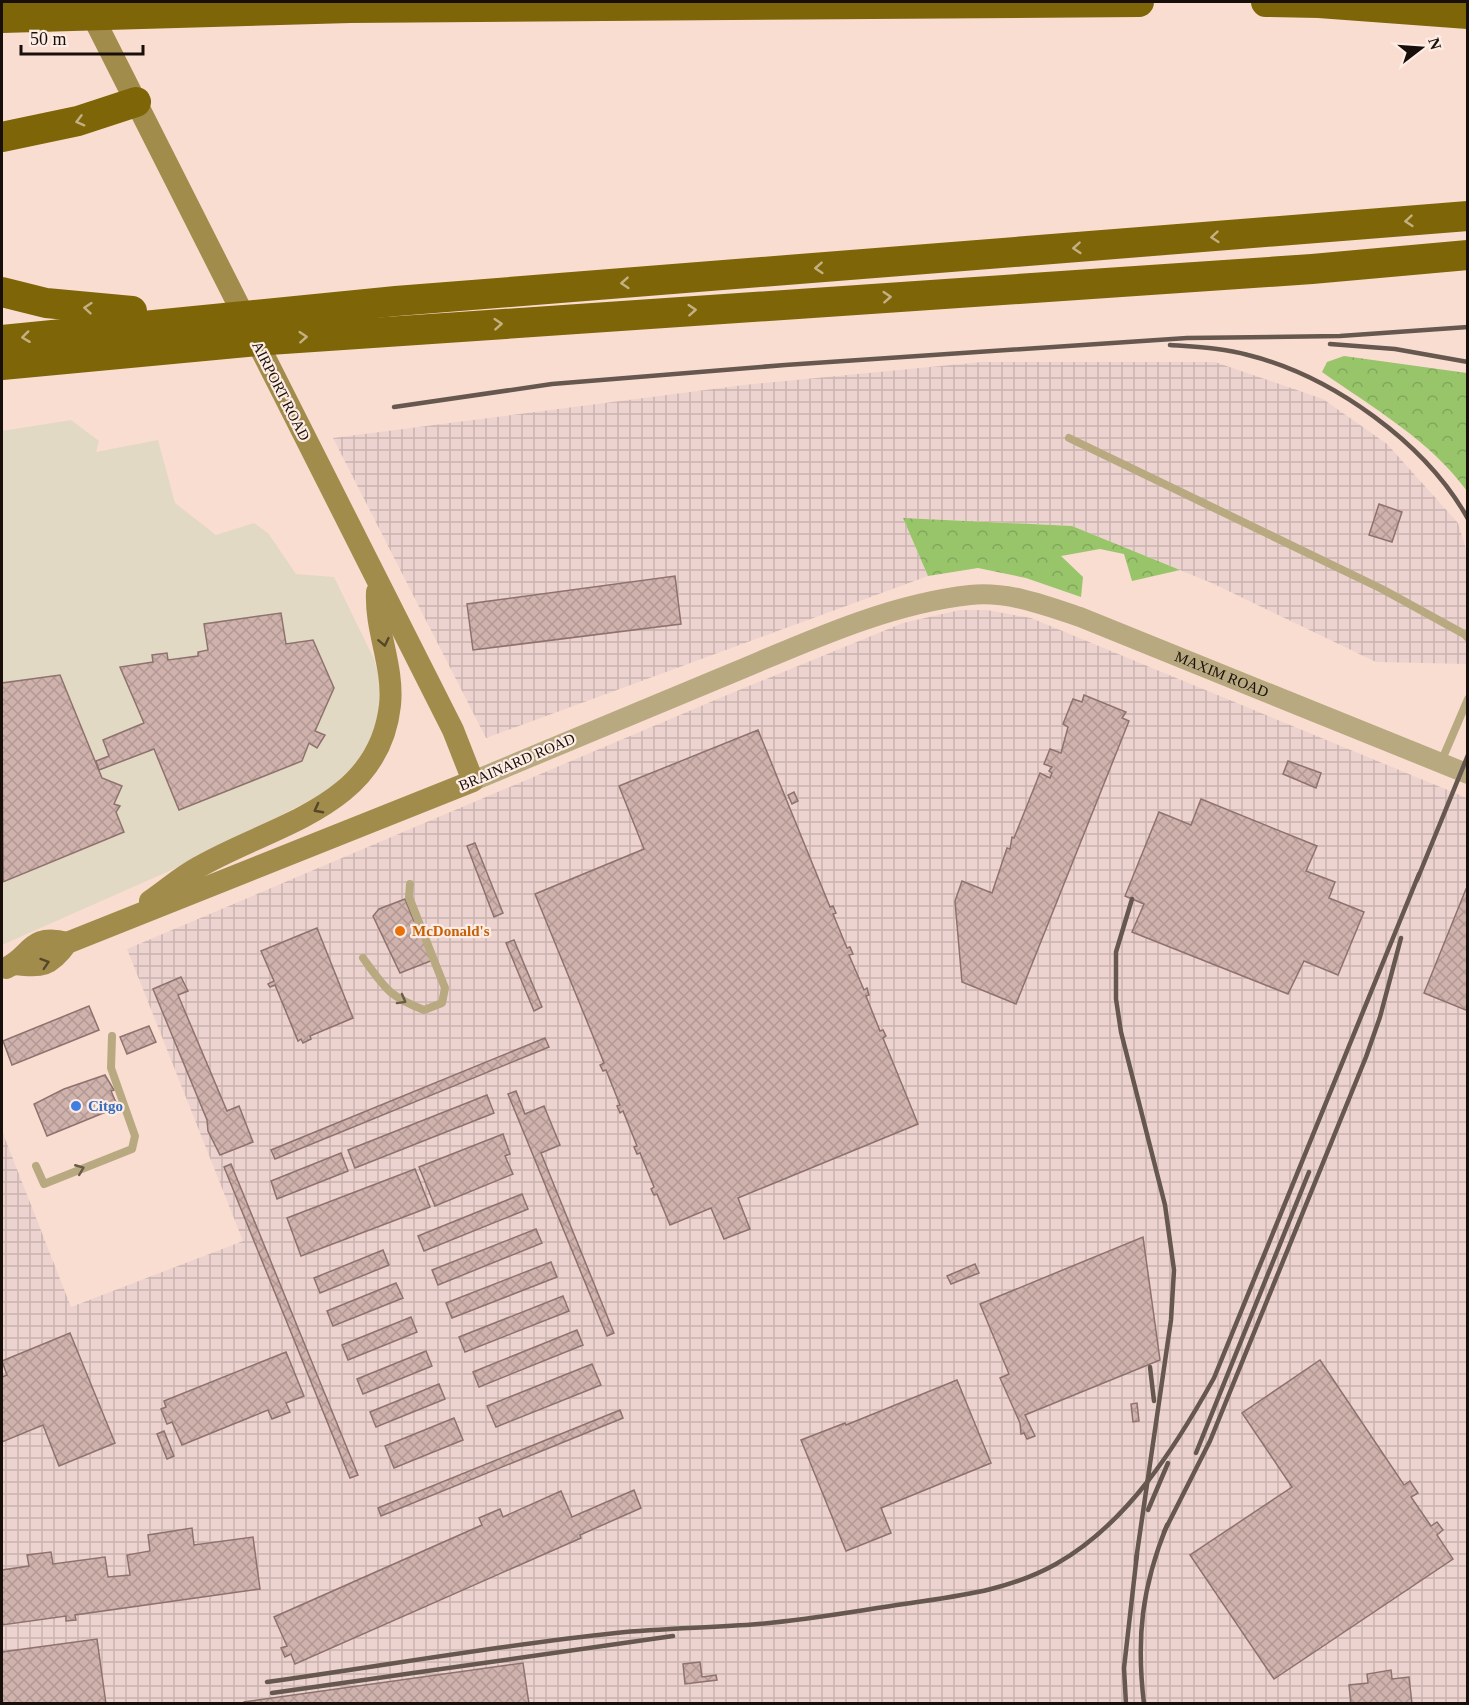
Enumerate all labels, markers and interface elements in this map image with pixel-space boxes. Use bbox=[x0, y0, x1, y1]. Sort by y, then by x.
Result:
scale bar bbox=[21, 18, 142, 56]
north arrow bbox=[1391, 18, 1451, 78]
text: 50 m bbox=[30, 29, 67, 49]
text: N bbox=[1425, 36, 1445, 52]
one-way arrow bbox=[75, 113, 85, 126]
one-way arrow bbox=[1405, 214, 1414, 227]
one-way arrow bbox=[1210, 230, 1219, 243]
one-way arrow bbox=[1072, 241, 1081, 254]
one-way arrow bbox=[815, 261, 824, 274]
one-way arrow bbox=[620, 276, 630, 289]
one-way arrow bbox=[882, 291, 891, 304]
one-way arrow bbox=[84, 302, 93, 315]
one-way arrow bbox=[688, 304, 697, 317]
one-way arrow bbox=[493, 318, 502, 331]
one-way arrow bbox=[22, 330, 31, 343]
one-way arrow bbox=[299, 331, 308, 344]
street label: AIRPORT ROAD bbox=[249, 339, 313, 443]
one-way arrow bbox=[377, 637, 390, 647]
street label: MAXIM ROAD bbox=[1173, 648, 1271, 701]
street label: BRAINARD ROAD bbox=[457, 730, 578, 794]
one-way arrow bbox=[314, 802, 324, 813]
place label: McDonald's bbox=[412, 923, 490, 939]
marker: McDonald's bbox=[393, 924, 407, 938]
one-way arrow bbox=[39, 958, 50, 971]
one-way arrow bbox=[396, 993, 406, 1004]
place label: Citgo bbox=[88, 1098, 123, 1114]
marker: Citgo bbox=[69, 1099, 83, 1113]
one-way arrow bbox=[74, 1164, 85, 1177]

